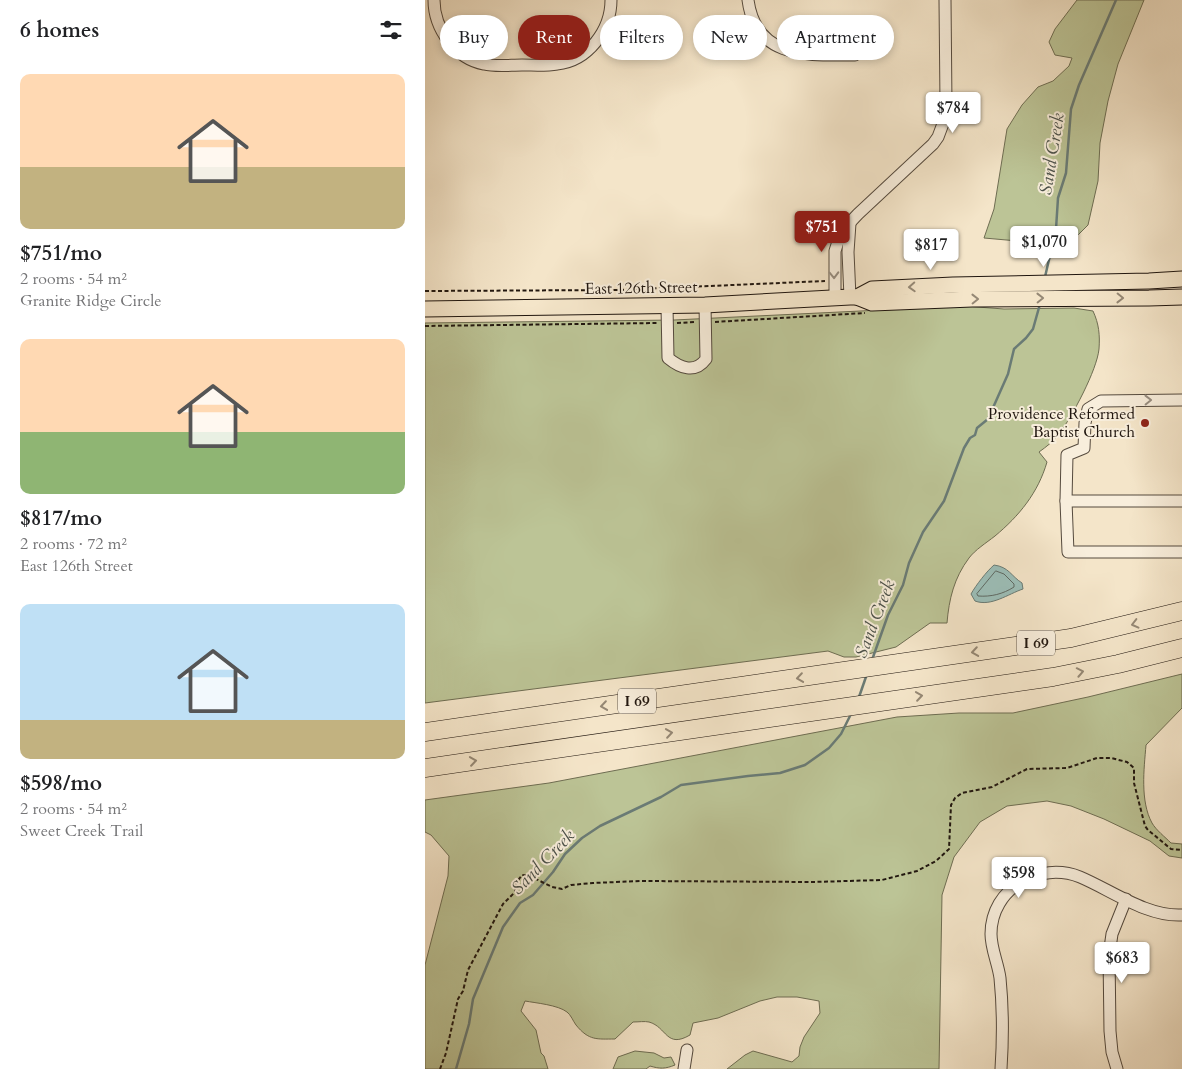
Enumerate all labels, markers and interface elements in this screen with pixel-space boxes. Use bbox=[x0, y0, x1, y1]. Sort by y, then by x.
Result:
chip: Buy bbox=[440, 15, 508, 60]
chip: Rent bbox=[518, 15, 590, 60]
chip: Filters bbox=[600, 15, 683, 60]
chip: New bbox=[693, 15, 767, 60]
chip: Apartment bbox=[777, 15, 894, 60]
text: 6 homes bbox=[20, 16, 99, 45]
icon: filters bbox=[377, 16, 405, 44]
pin: $784 bbox=[923, 92, 983, 134]
text: $784 bbox=[937, 97, 969, 119]
icon: home bbox=[168, 106, 258, 196]
water label: Sand Creek bbox=[1033, 111, 1071, 197]
pin: $751 bbox=[792, 210, 852, 253]
text: $751 bbox=[806, 216, 838, 238]
pin: $1,070 bbox=[1003, 226, 1085, 268]
pin: $817 bbox=[901, 228, 961, 271]
text: $1,070 bbox=[1021, 231, 1067, 253]
text: $817 bbox=[915, 234, 947, 256]
text: $751/mo bbox=[20, 239, 102, 268]
text: 2 rooms · 54 m² bbox=[20, 268, 127, 290]
one-way arrow bbox=[829, 272, 839, 280]
street label: East 126th Street bbox=[584, 276, 698, 300]
one-way arrow bbox=[908, 281, 916, 292]
text: Granite Ridge Circle bbox=[20, 290, 161, 312]
one-way arrow bbox=[1036, 293, 1044, 303]
one-way arrow bbox=[1116, 293, 1124, 303]
one-way arrow bbox=[972, 294, 979, 304]
icon: home bbox=[168, 371, 258, 461]
one-way arrow bbox=[1144, 395, 1152, 405]
place label: Providence Reformed Baptist Church bbox=[988, 403, 1135, 443]
marker: Providence Reformed Baptist Church bbox=[1139, 417, 1151, 429]
text: $817/mo bbox=[20, 504, 102, 533]
text: 2 rooms · 72 m² bbox=[20, 533, 127, 555]
text: East 126th Street bbox=[20, 555, 133, 577]
water label: Sand Creek bbox=[849, 576, 901, 662]
one-way arrow bbox=[1131, 618, 1139, 628]
road number: I 69 bbox=[1017, 630, 1055, 656]
icon: home bbox=[168, 636, 258, 726]
one-way arrow bbox=[971, 647, 979, 657]
one-way arrow bbox=[1075, 667, 1084, 677]
one-way arrow bbox=[796, 672, 804, 683]
road number: I 69 bbox=[618, 688, 656, 714]
one-way arrow bbox=[915, 691, 923, 702]
one-way arrow bbox=[600, 700, 608, 711]
one-way arrow bbox=[664, 728, 673, 738]
one-way arrow bbox=[469, 756, 478, 766]
text: $598/mo bbox=[20, 769, 102, 798]
text: 2 rooms · 54 m² bbox=[20, 798, 127, 820]
text: Sweet Creek Trail bbox=[20, 820, 143, 842]
water label: Sand Creek bbox=[505, 824, 581, 900]
pin: $598 bbox=[989, 856, 1049, 899]
text: $598 bbox=[1003, 862, 1035, 884]
pin: $683 bbox=[1092, 942, 1152, 984]
text: $683 bbox=[1106, 947, 1138, 969]

